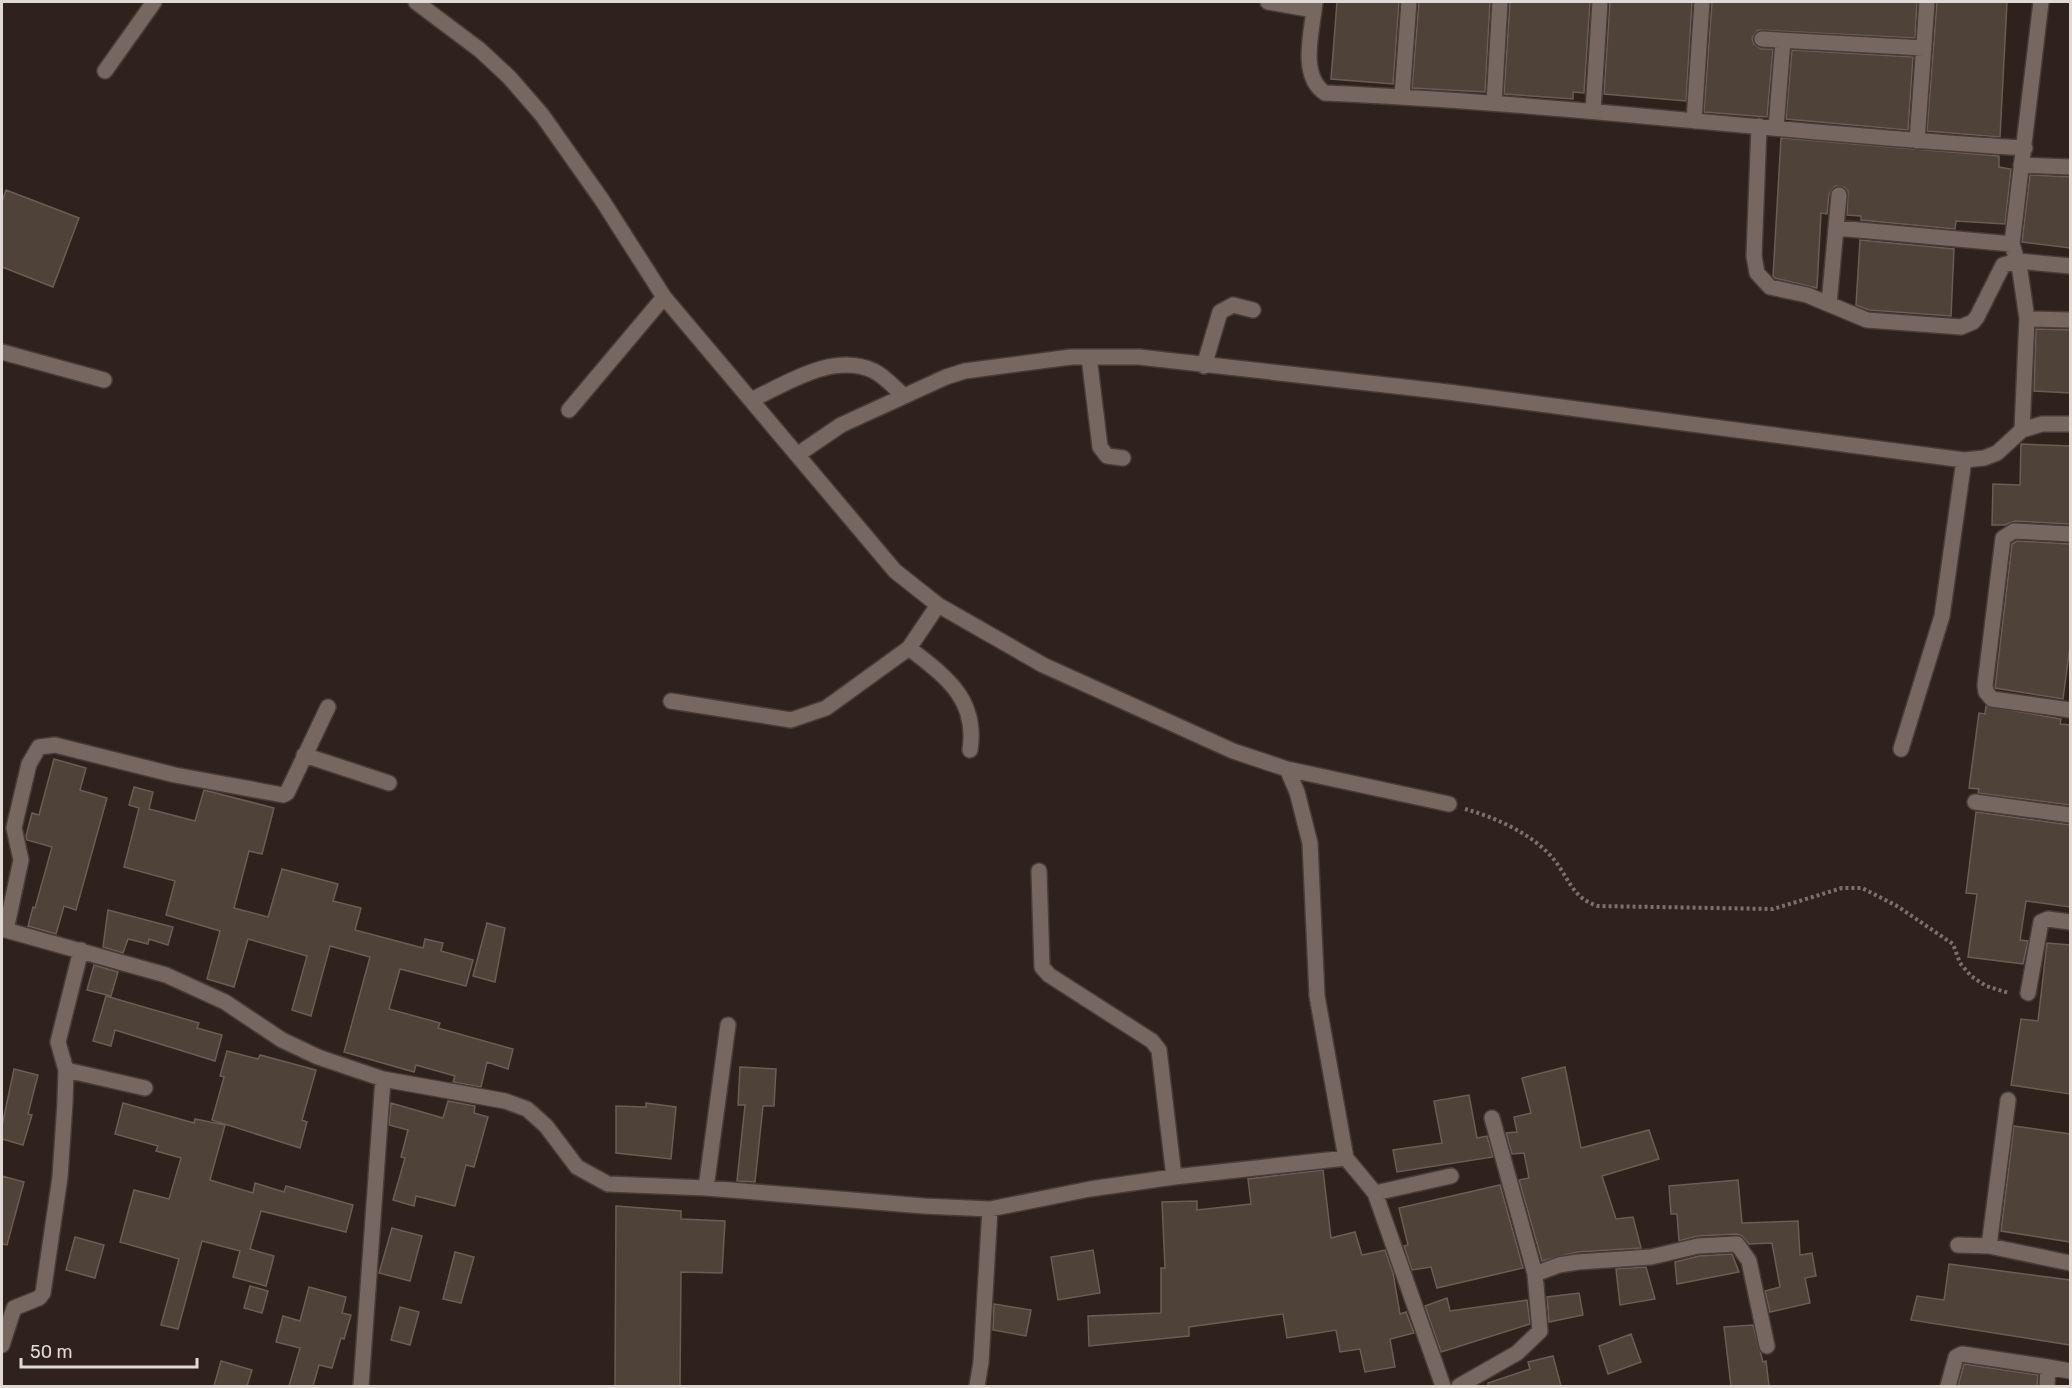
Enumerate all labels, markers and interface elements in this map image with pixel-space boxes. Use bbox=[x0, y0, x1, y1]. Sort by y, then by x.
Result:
scale bar bbox=[21, 1331, 196, 1369]
text: 50 m bbox=[30, 1341, 73, 1363]

